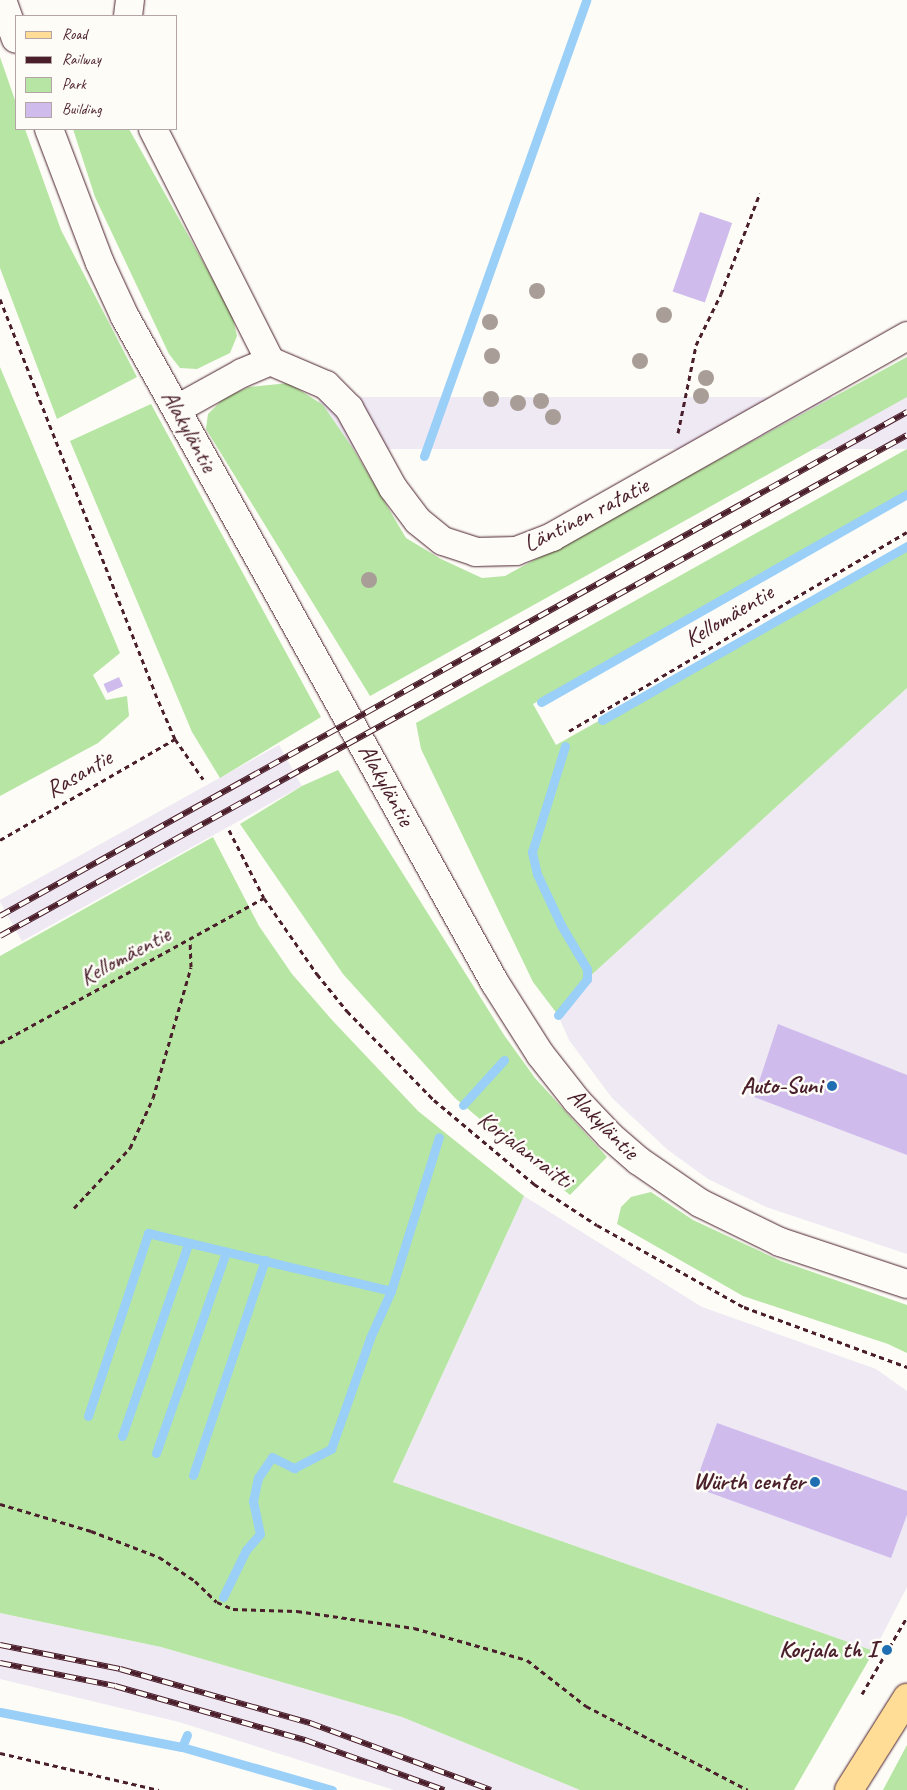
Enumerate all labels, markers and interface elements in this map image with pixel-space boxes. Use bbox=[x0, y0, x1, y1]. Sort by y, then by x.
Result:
legend bbox=[15, 15, 178, 130]
text: Road bbox=[62, 25, 87, 44]
text: Railway bbox=[62, 50, 101, 69]
text: Park bbox=[62, 75, 86, 94]
text: Building bbox=[62, 100, 101, 119]
street label: Alakyläntie bbox=[155, 385, 223, 477]
street label: Läntinen ratatie bbox=[519, 471, 653, 559]
street label: Kellomäentie bbox=[679, 578, 779, 654]
street label: Alakyläntie bbox=[352, 739, 420, 831]
street label: Rasantie bbox=[41, 744, 117, 804]
street label: Kellomäentie bbox=[75, 920, 175, 992]
place label: Auto-Suni bbox=[741, 1072, 822, 1100]
marker: Auto-Suni bbox=[826, 1080, 838, 1092]
street label: Alakyläntie bbox=[561, 1082, 645, 1166]
street label: Korjalanraitti bbox=[472, 1105, 578, 1195]
place label: Würth center bbox=[693, 1468, 805, 1496]
marker: Würth center bbox=[809, 1476, 821, 1488]
place label: Korjala th I bbox=[779, 1636, 877, 1664]
marker: Korjala th I bbox=[881, 1644, 893, 1656]

